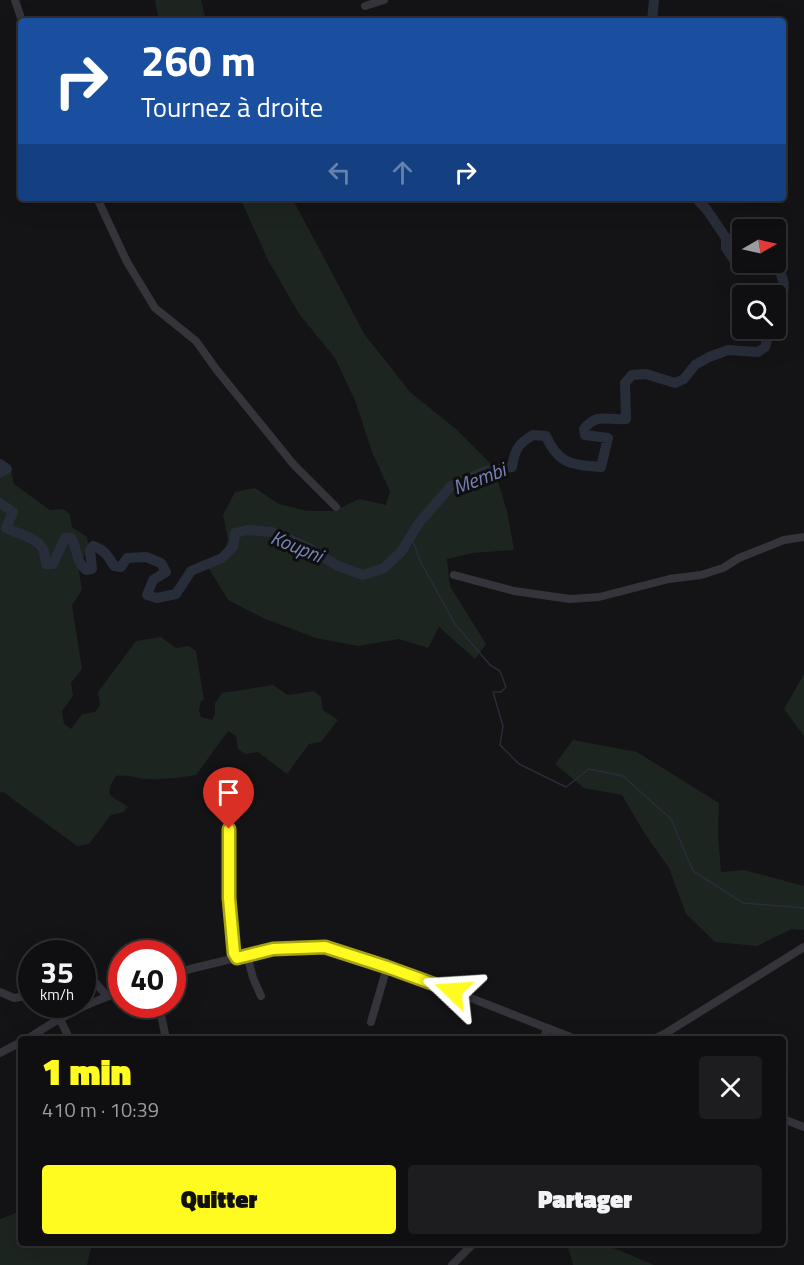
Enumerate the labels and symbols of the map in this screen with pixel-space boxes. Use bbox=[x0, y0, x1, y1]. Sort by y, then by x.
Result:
north arrow bbox=[732, 219, 786, 273]
water label: Membi bbox=[448, 453, 513, 502]
water label: Koupni bbox=[266, 522, 330, 572]
pin bbox=[203, 767, 254, 829]
speed limit sign: 40 bbox=[108, 940, 186, 1018]
position arrow bbox=[421, 959, 485, 1023]

